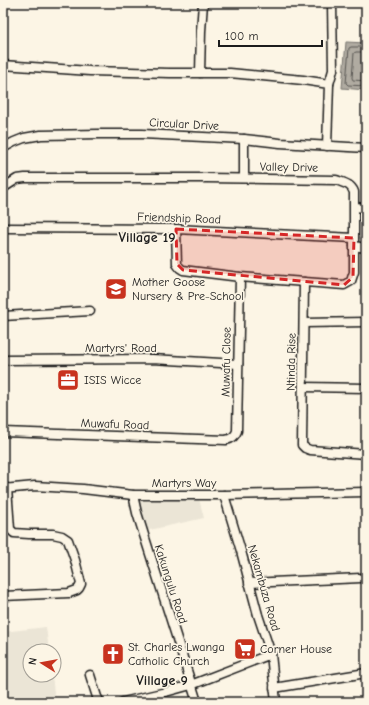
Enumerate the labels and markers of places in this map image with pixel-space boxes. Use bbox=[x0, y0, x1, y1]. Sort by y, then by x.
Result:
place label: Mother Goose Nursery & Pre-School bbox=[132, 275, 244, 303]
school or university icon: Mother Goose Nursery & Pre-School bbox=[103, 276, 129, 302]
office icon: ISIS Wicce bbox=[55, 367, 81, 393]
place label: ISIS Wicce bbox=[84, 373, 141, 387]
supermarket icon: Corner House bbox=[232, 636, 258, 662]
place label: St. Charles Lwanga Catholic Church bbox=[128, 640, 225, 668]
church icon: St. Charles Lwanga Catholic Church bbox=[100, 641, 126, 667]
place label: Corner House bbox=[260, 642, 332, 656]

